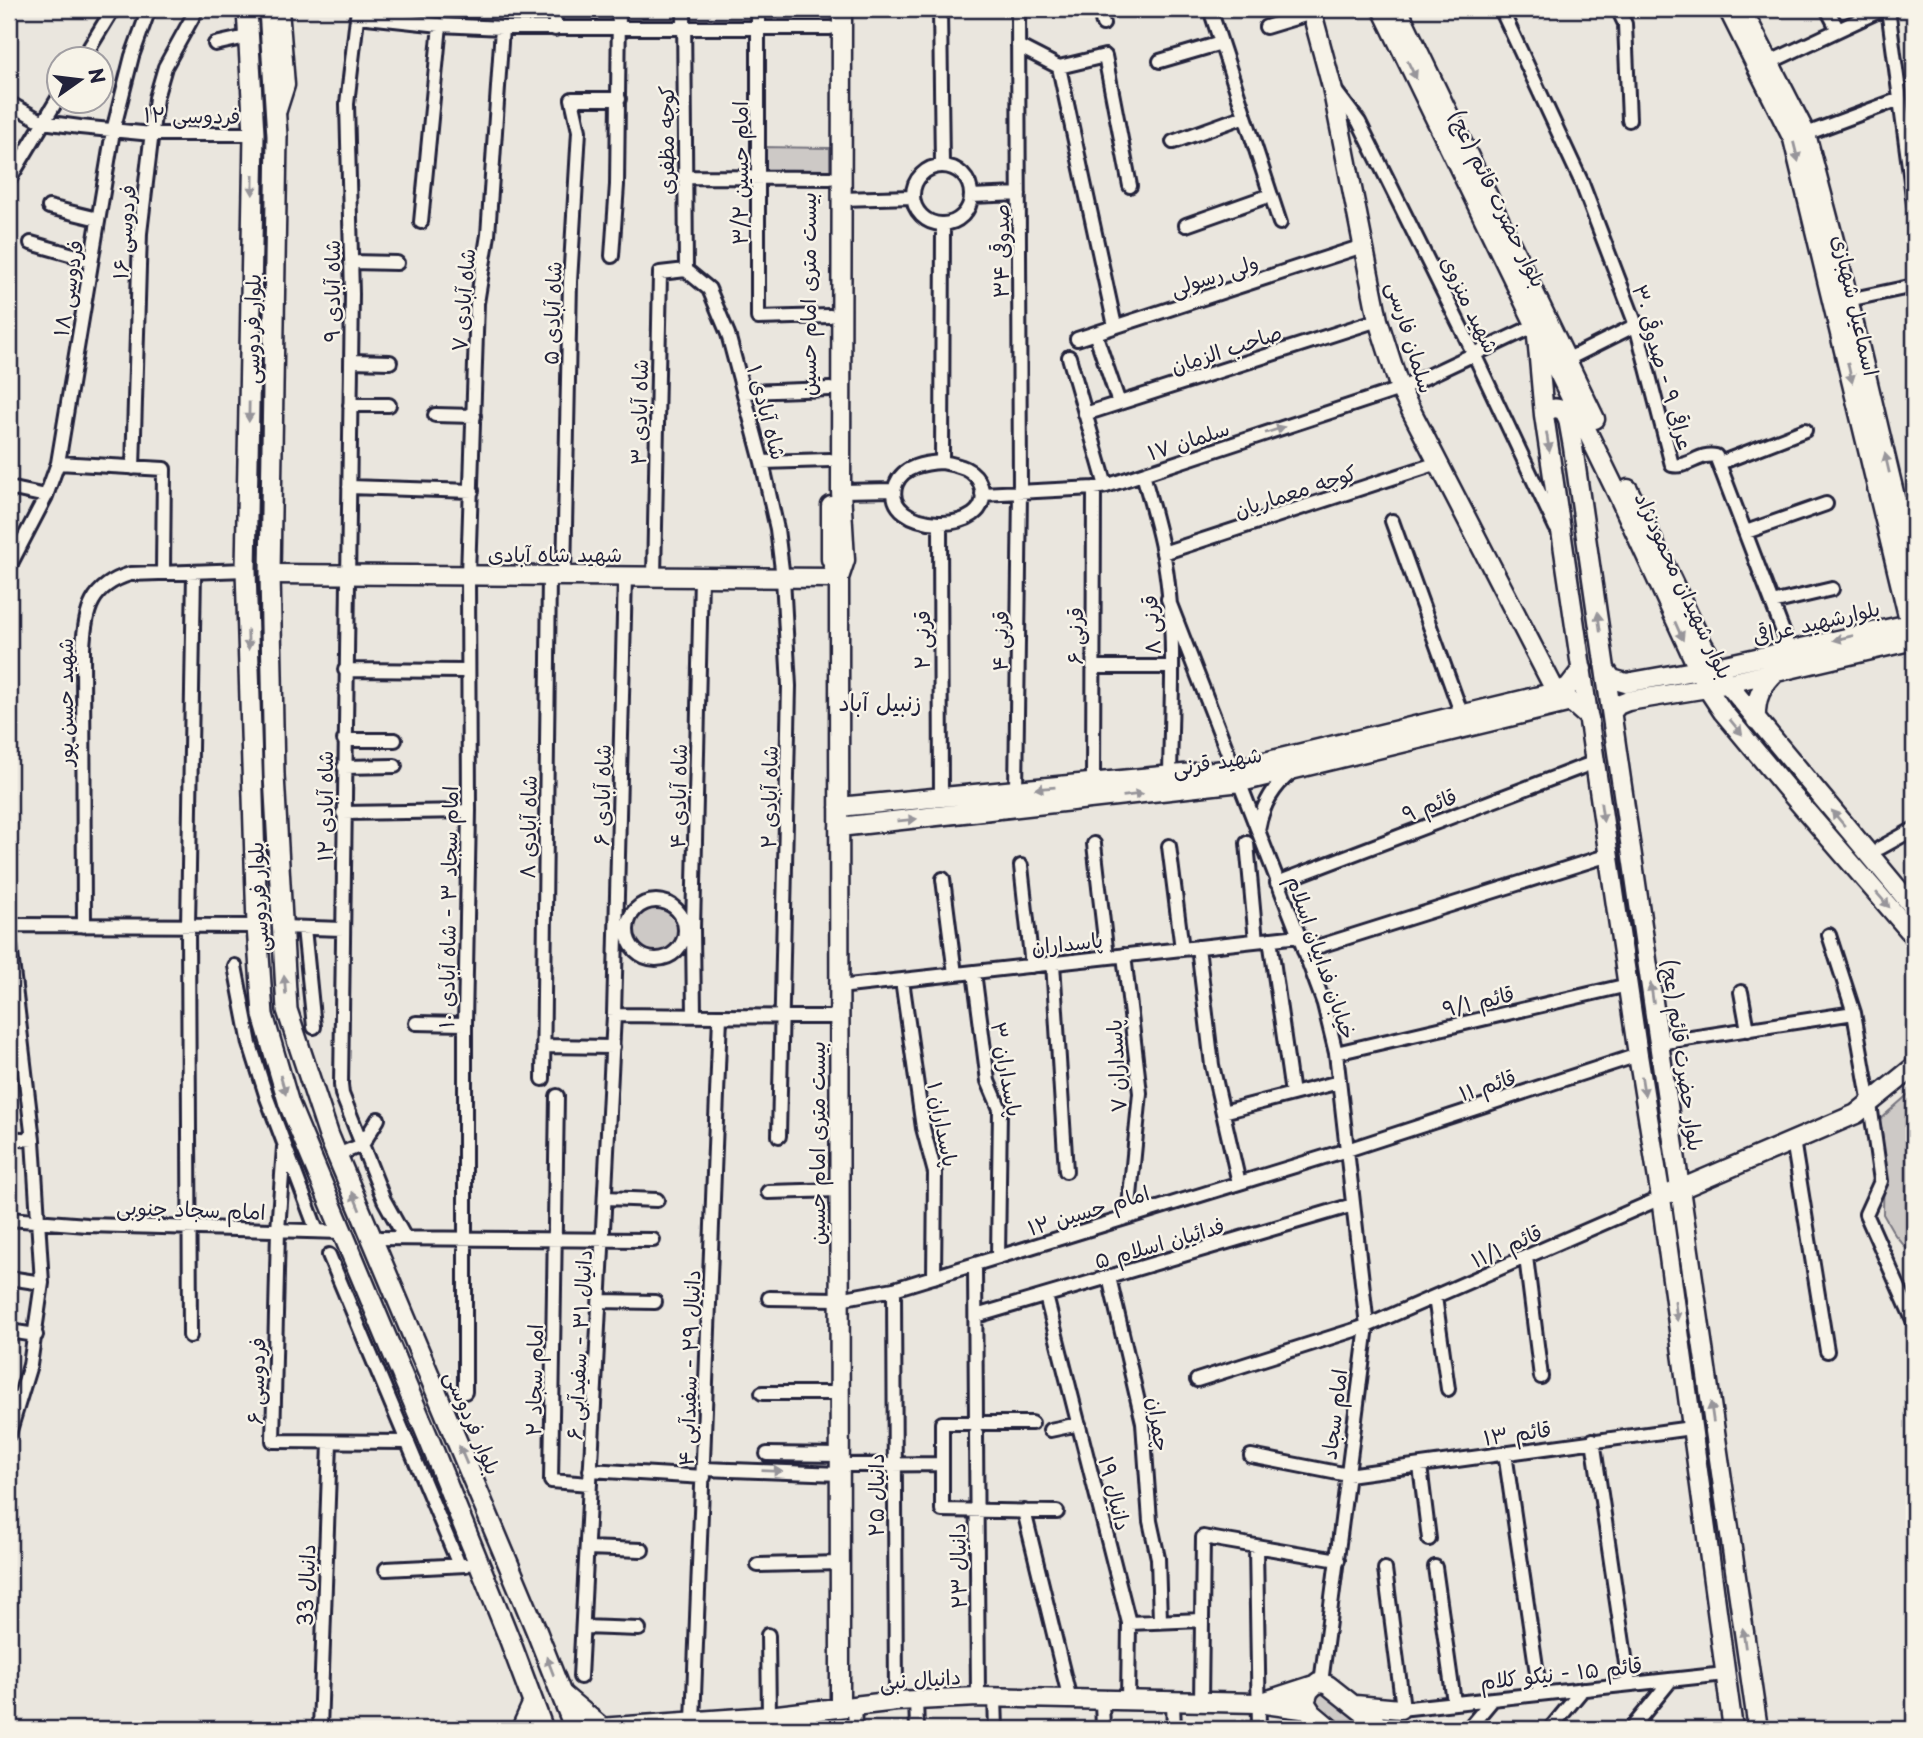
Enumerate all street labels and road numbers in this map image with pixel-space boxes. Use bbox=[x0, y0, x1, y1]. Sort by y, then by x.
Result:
street label: کوچه مظفری bbox=[649, 85, 681, 195]
street label: فردوسی ۱۲ bbox=[143, 97, 241, 131]
street label: امام حسین ۳/۲ bbox=[723, 101, 757, 245]
street label: بلوار حضرت قائم (عج) bbox=[1440, 104, 1556, 293]
street label: فردوسی ۱۶ bbox=[103, 183, 143, 281]
street label: بیست متری امام حسین bbox=[791, 192, 825, 396]
street label: صدوقی ۳۴ bbox=[984, 204, 1016, 298]
street label: اسماعیل شهبازی bbox=[1825, 231, 1889, 379]
street label: فردوسی ۱۸ bbox=[44, 238, 90, 338]
street label: شاه آبادی ۹ bbox=[315, 240, 347, 342]
street label: ولی رسولی bbox=[1166, 245, 1262, 303]
street label: شاه آبادی ۷ bbox=[442, 247, 482, 353]
street label: شهید منزوی bbox=[1434, 250, 1508, 358]
street label: شاه آبادی ۵ bbox=[533, 261, 569, 365]
street label: بلوار فردوسی bbox=[234, 274, 268, 384]
street label: سلمان فارسی bbox=[1380, 277, 1444, 397]
street label: عراقی ۹ - صدوقی ۳۰ bbox=[1625, 280, 1703, 454]
street label: صاحب الزمان bbox=[1166, 315, 1286, 381]
street label: شاه آبادی ۳ bbox=[621, 359, 655, 465]
street label: شاه آبادی ۱ bbox=[740, 361, 796, 463]
street label: سلمان ۱۷ bbox=[1143, 411, 1233, 467]
street label: کوچه معماریان bbox=[1230, 455, 1360, 525]
street label: بلوار شهیدان محمودنژاد bbox=[1628, 486, 1742, 684]
street label: شهید شاه آبادی bbox=[488, 537, 622, 569]
street label: بلوارشهید عراقی bbox=[1749, 591, 1883, 651]
street label: قرنی ۸ bbox=[1132, 594, 1168, 656]
street label: قرنی ۶ bbox=[1058, 607, 1090, 665]
street label: قرنی ۲ bbox=[905, 610, 937, 670]
street label: قرنی ۴ bbox=[982, 610, 1016, 672]
street label: شهید حسن پور bbox=[48, 638, 80, 768]
street label: شهید قرنی bbox=[1170, 737, 1264, 783]
street label: شاه آبادی ۴ bbox=[660, 743, 694, 849]
street label: شاه آبادی ۶ bbox=[584, 744, 618, 846]
street label: شاه آبادی ۲ bbox=[751, 745, 785, 849]
street label: شاه آبادی ۱۲ bbox=[308, 750, 340, 862]
street label: شاه آبادی ۸ bbox=[510, 775, 544, 879]
street label: قائم ۹ bbox=[1397, 779, 1462, 831]
street label: امام سجاد ۳ - شاه آبادی ۱۰ bbox=[429, 785, 467, 1029]
street label: بلوار فردوسی bbox=[238, 841, 276, 953]
street label: خیابان فداییان اسلام bbox=[1278, 871, 1366, 1044]
street label: پاسداران bbox=[1030, 922, 1104, 962]
street label: بلوار حضرت قائم (عج) bbox=[1653, 957, 1713, 1153]
street label: قائم ۹/۱ bbox=[1439, 976, 1518, 1026]
street label: پاسداران ۳ bbox=[984, 1019, 1032, 1119]
street label: پاسداران ۷ bbox=[1097, 1019, 1133, 1113]
street label: بیست متری امام حسین bbox=[800, 1041, 834, 1245]
street label: قائم ۱۱ bbox=[1454, 1060, 1520, 1110]
street label: پاسداران ۱ bbox=[920, 1079, 968, 1169]
street label: امام حسین ۱۲ bbox=[1023, 1175, 1153, 1245]
street label: امام سجاد جنوبی bbox=[116, 1189, 266, 1229]
street label: فدائیان اسلام ۵ bbox=[1090, 1208, 1228, 1278]
street label: قائم ۱۱/۱ bbox=[1465, 1215, 1548, 1277]
street label: دانیال ۳۱ - سفیدآبی ۶ bbox=[557, 1249, 599, 1441]
street label: دانیال ۲۹ - سفیدآبی ۴ bbox=[669, 1269, 707, 1467]
street label: امام سجاد ۲ bbox=[516, 1324, 552, 1436]
street label: فردوسی ۶ bbox=[237, 1337, 273, 1425]
street label: بلوار فردوسی bbox=[438, 1365, 510, 1479]
street label: امام سجاد bbox=[1312, 1367, 1356, 1461]
street label: چمران bbox=[1140, 1395, 1180, 1453]
street label: قائم ۱۳ bbox=[1481, 1411, 1553, 1455]
street label: دانیال ۲۵ bbox=[859, 1453, 891, 1537]
street label: دانیال ۱۹ bbox=[1091, 1453, 1141, 1533]
street label: دانیال ۲۳ bbox=[940, 1523, 974, 1609]
street label: دانیال 33 bbox=[288, 1543, 322, 1627]
street label: قائم ۱۵ - نیکو کلام bbox=[1478, 1648, 1644, 1698]
street label: دانیال نبی bbox=[878, 1659, 962, 1697]

